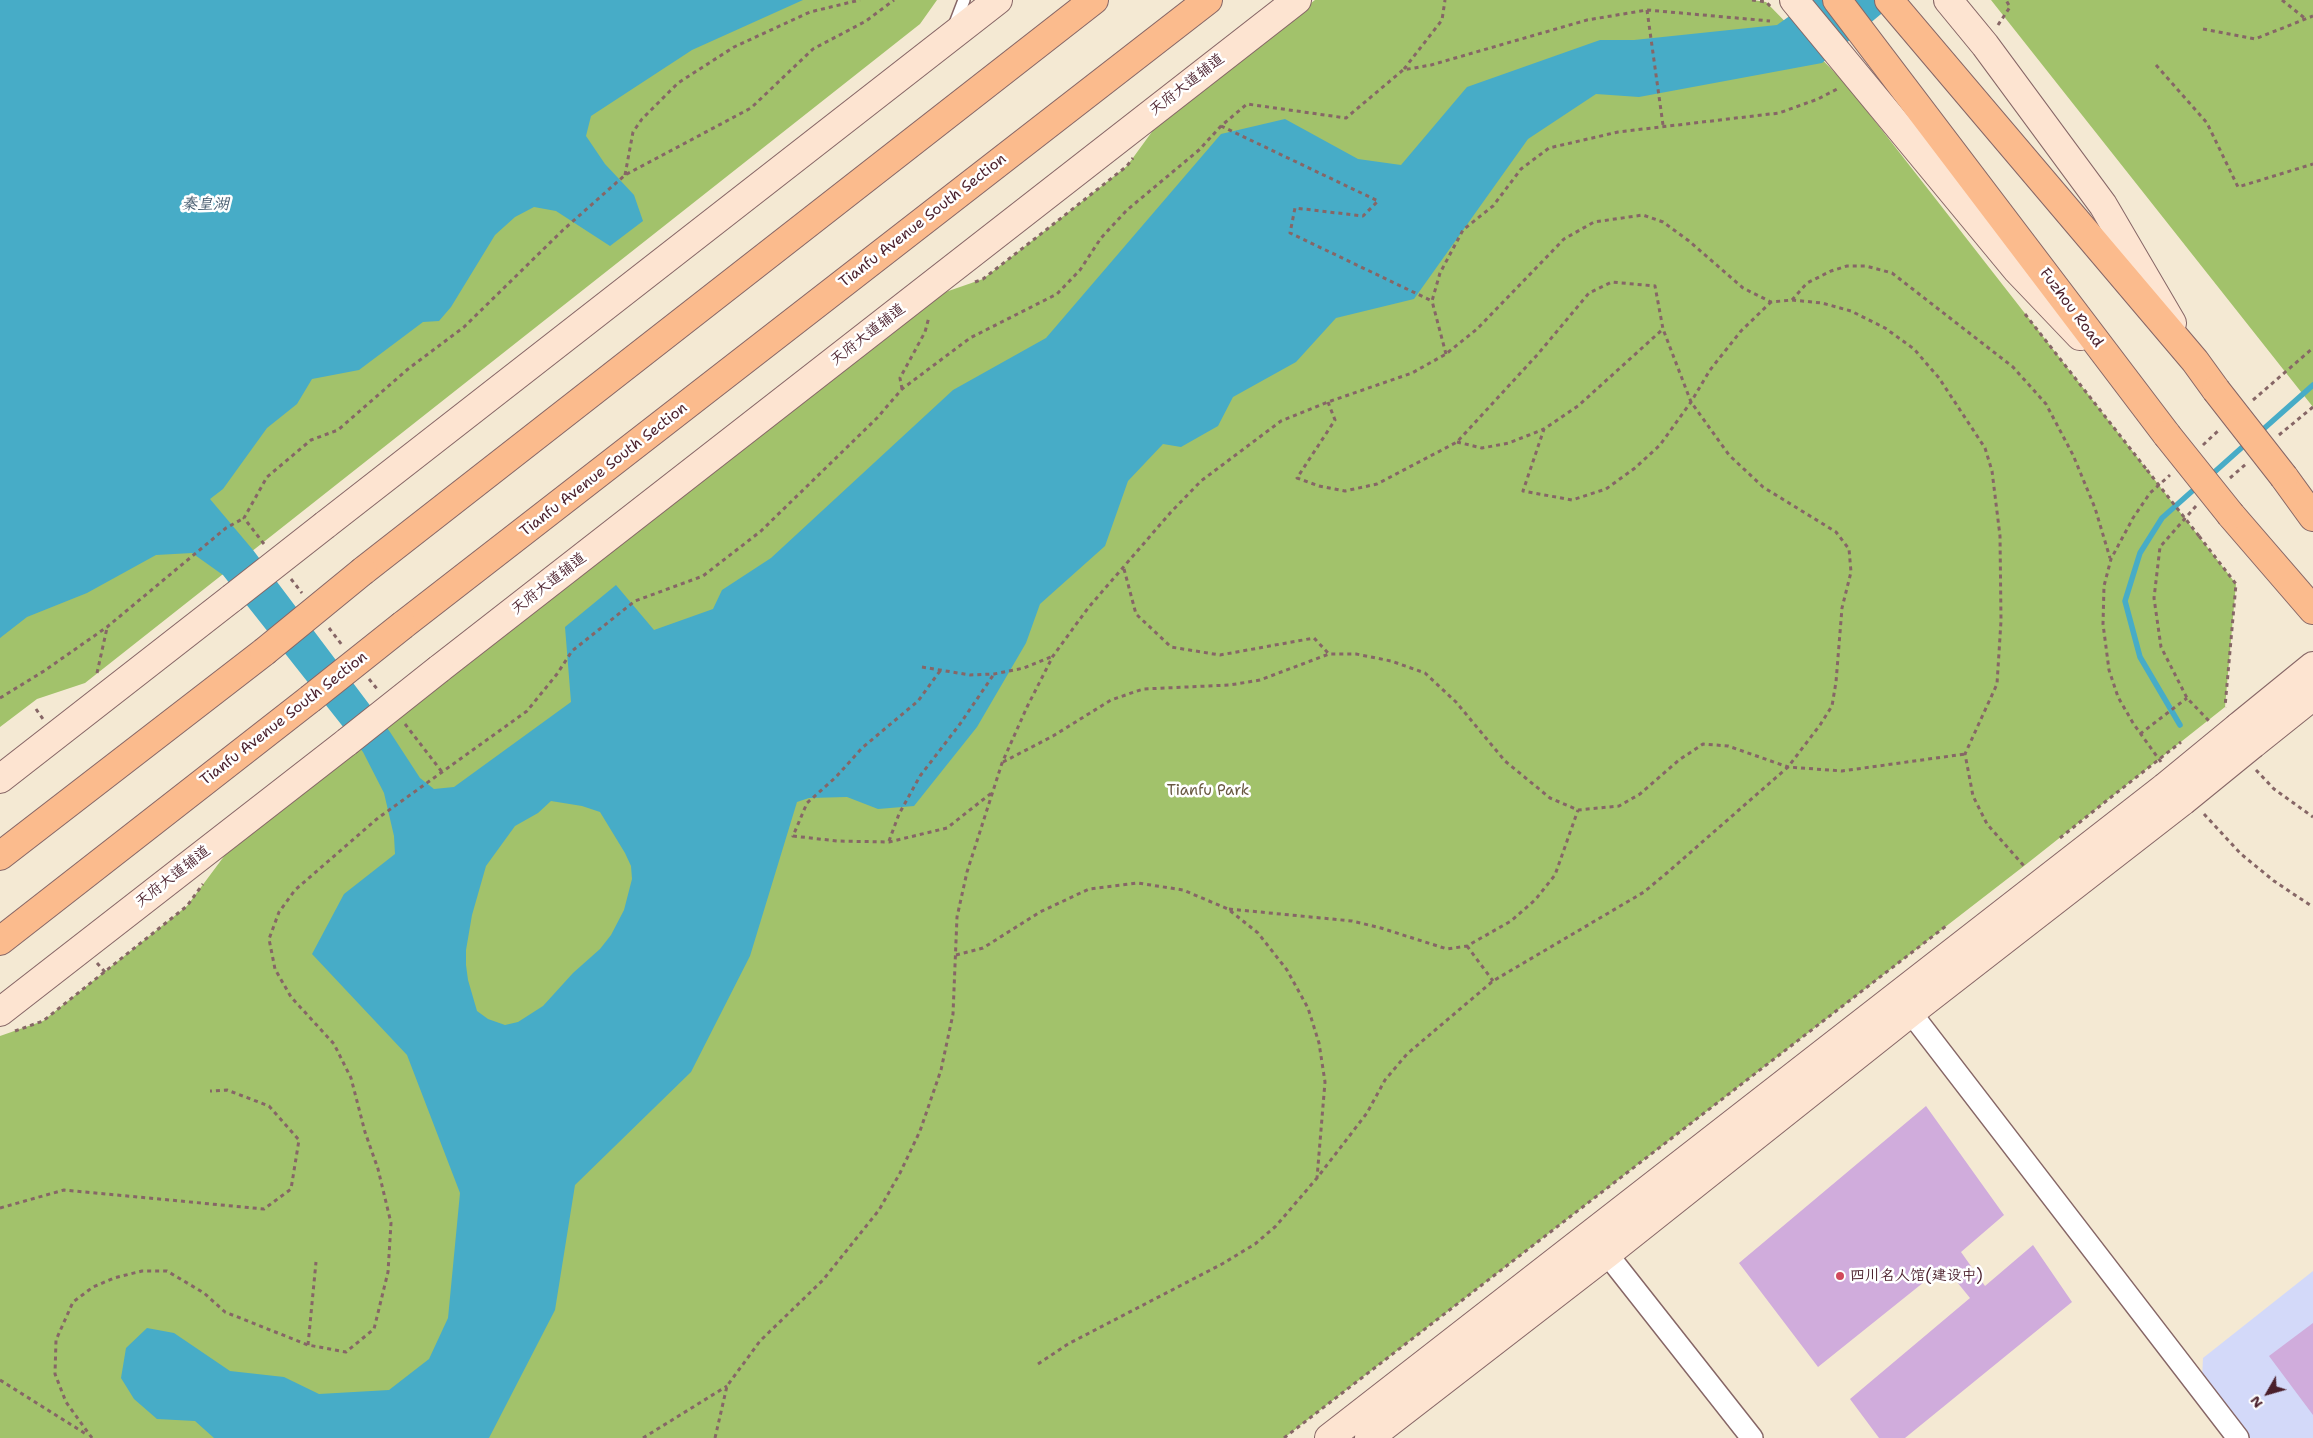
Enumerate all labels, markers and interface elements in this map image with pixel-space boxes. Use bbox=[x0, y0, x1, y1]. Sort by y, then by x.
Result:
street label: 天府大道辅道 bbox=[1146, 50, 1228, 120]
street label: Tianfu Avenue South Section bbox=[836, 150, 1010, 292]
water label: 秦皇湖 bbox=[181, 195, 229, 215]
street label: Fuzhou Road bbox=[2035, 265, 2107, 351]
street label: 天府大道辅道 bbox=[827, 300, 909, 370]
street label: Tianfu Avenue South Section bbox=[517, 399, 691, 541]
street label: 天府大道辅道 bbox=[508, 549, 590, 619]
street label: Tianfu Avenue South Section bbox=[197, 648, 371, 790]
park label: Tianfu Park bbox=[1167, 782, 1249, 800]
street label: 天府大道辅道 bbox=[132, 842, 214, 912]
place label: 四川名人馆(建设中) bbox=[1850, 1267, 1983, 1285]
marker: 四川名人馆(建设中) bbox=[1834, 1270, 1846, 1282]
north arrow bbox=[2243, 1368, 2293, 1418]
text: N bbox=[2246, 1392, 2267, 1412]

